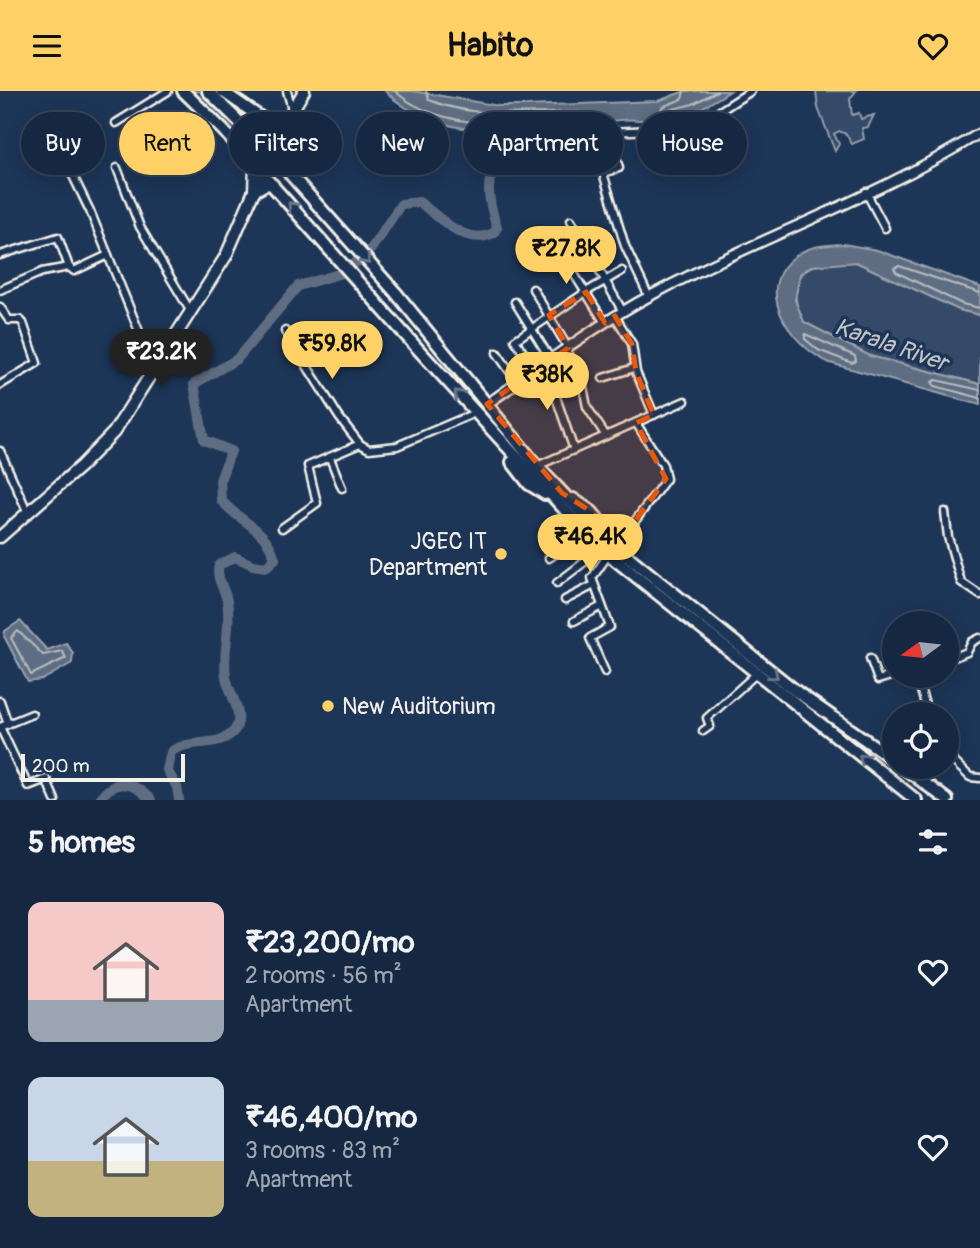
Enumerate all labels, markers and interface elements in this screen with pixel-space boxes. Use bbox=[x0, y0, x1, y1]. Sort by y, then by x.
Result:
text: Habito bbox=[447, 26, 533, 66]
icon: menu bbox=[28, 27, 66, 65]
icon: heart bbox=[914, 27, 952, 65]
chip: Buy bbox=[21, 112, 105, 175]
chip: Rent bbox=[119, 112, 215, 175]
chip: Filters bbox=[229, 112, 342, 175]
chip: New bbox=[356, 112, 449, 175]
chip: Apartment bbox=[463, 112, 623, 175]
chip: House bbox=[637, 112, 747, 175]
one-way arrow bbox=[288, 202, 300, 215]
pin: ₹27.8K bbox=[509, 227, 623, 286]
text: ₹27.8K bbox=[531, 234, 601, 263]
one-way arrow bbox=[358, 252, 370, 265]
water label: Karala River bbox=[831, 312, 955, 379]
pin: ₹59.8K bbox=[275, 321, 389, 381]
pin: ₹23.2K bbox=[104, 329, 218, 389]
text: ₹59.8K bbox=[298, 329, 366, 358]
text: ₹23.2K bbox=[126, 337, 196, 366]
pin: ₹38K bbox=[506, 353, 588, 412]
text: ₹38K bbox=[521, 360, 573, 389]
one-way arrow bbox=[454, 389, 466, 402]
pin: ₹46.4K bbox=[533, 515, 647, 574]
text: ₹46.4K bbox=[554, 522, 626, 551]
place label: JGEC IT Department bbox=[369, 527, 488, 582]
marker: JGEC IT Department bbox=[493, 546, 509, 562]
north arrow bbox=[882, 611, 959, 688]
map controls bbox=[882, 611, 959, 779]
one-way arrow bbox=[767, 666, 779, 679]
place label: New Auditorium bbox=[342, 692, 496, 721]
marker: New Auditorium bbox=[320, 698, 336, 714]
button: locate bbox=[882, 702, 959, 779]
scale bar bbox=[21, 751, 186, 783]
one-way arrow bbox=[858, 753, 870, 766]
text: 200 m bbox=[32, 754, 90, 778]
icon: filters bbox=[914, 823, 952, 861]
text: 5 homes bbox=[28, 824, 135, 861]
text: ₹23,200/mo bbox=[245, 924, 415, 961]
icon: home bbox=[84, 930, 168, 1014]
icon: heart bbox=[914, 953, 952, 991]
text: 2 rooms · 56 m² bbox=[245, 961, 402, 990]
text: Apartment bbox=[245, 990, 352, 1019]
text: ₹46,400/mo bbox=[245, 1099, 417, 1136]
icon: home bbox=[84, 1105, 168, 1189]
icon: heart bbox=[914, 1128, 952, 1166]
text: 3 rooms · 83 m² bbox=[245, 1136, 400, 1165]
text: Apartment bbox=[245, 1165, 352, 1194]

